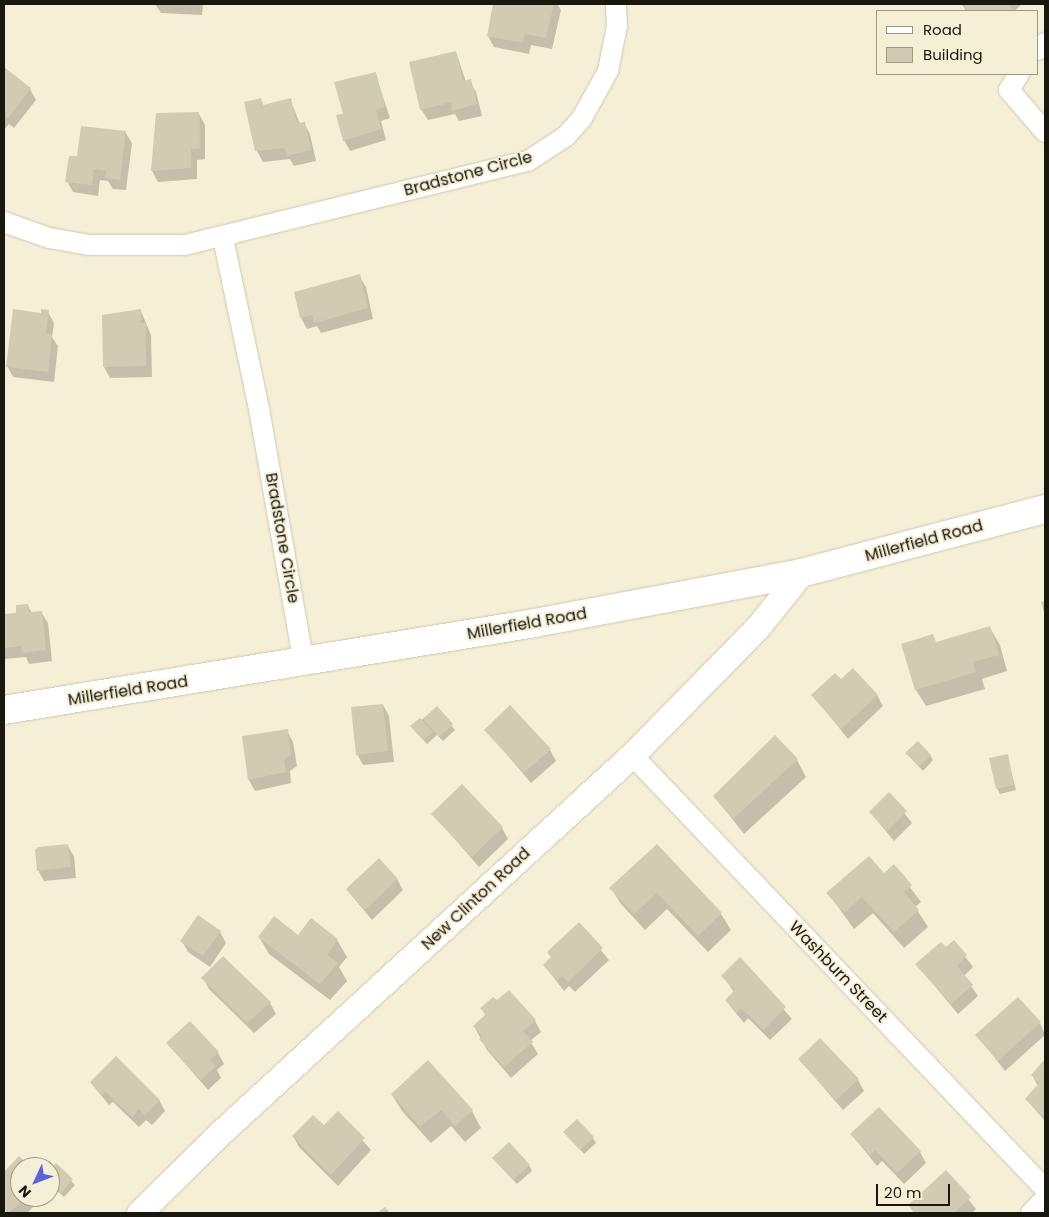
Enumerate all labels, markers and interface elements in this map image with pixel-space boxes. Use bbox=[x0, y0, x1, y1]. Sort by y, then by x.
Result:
legend bbox=[876, 10, 1039, 75]
text: Road bbox=[923, 19, 962, 40]
text: Building bbox=[923, 44, 983, 65]
street label: Bradstone Circle bbox=[402, 148, 534, 200]
street label: Bradstone Circle bbox=[261, 471, 303, 605]
street label: Millerfield Road bbox=[863, 516, 985, 566]
street label: Millerfield Road bbox=[466, 604, 588, 644]
street label: Millerfield Road bbox=[67, 672, 189, 710]
street label: New Clinton Road bbox=[418, 844, 534, 954]
street label: Washburn Street bbox=[785, 917, 891, 1027]
north arrow bbox=[10, 1157, 60, 1207]
scale bar bbox=[879, 1174, 953, 1206]
text: N bbox=[14, 1181, 36, 1202]
text: 20 m bbox=[884, 1182, 922, 1203]

